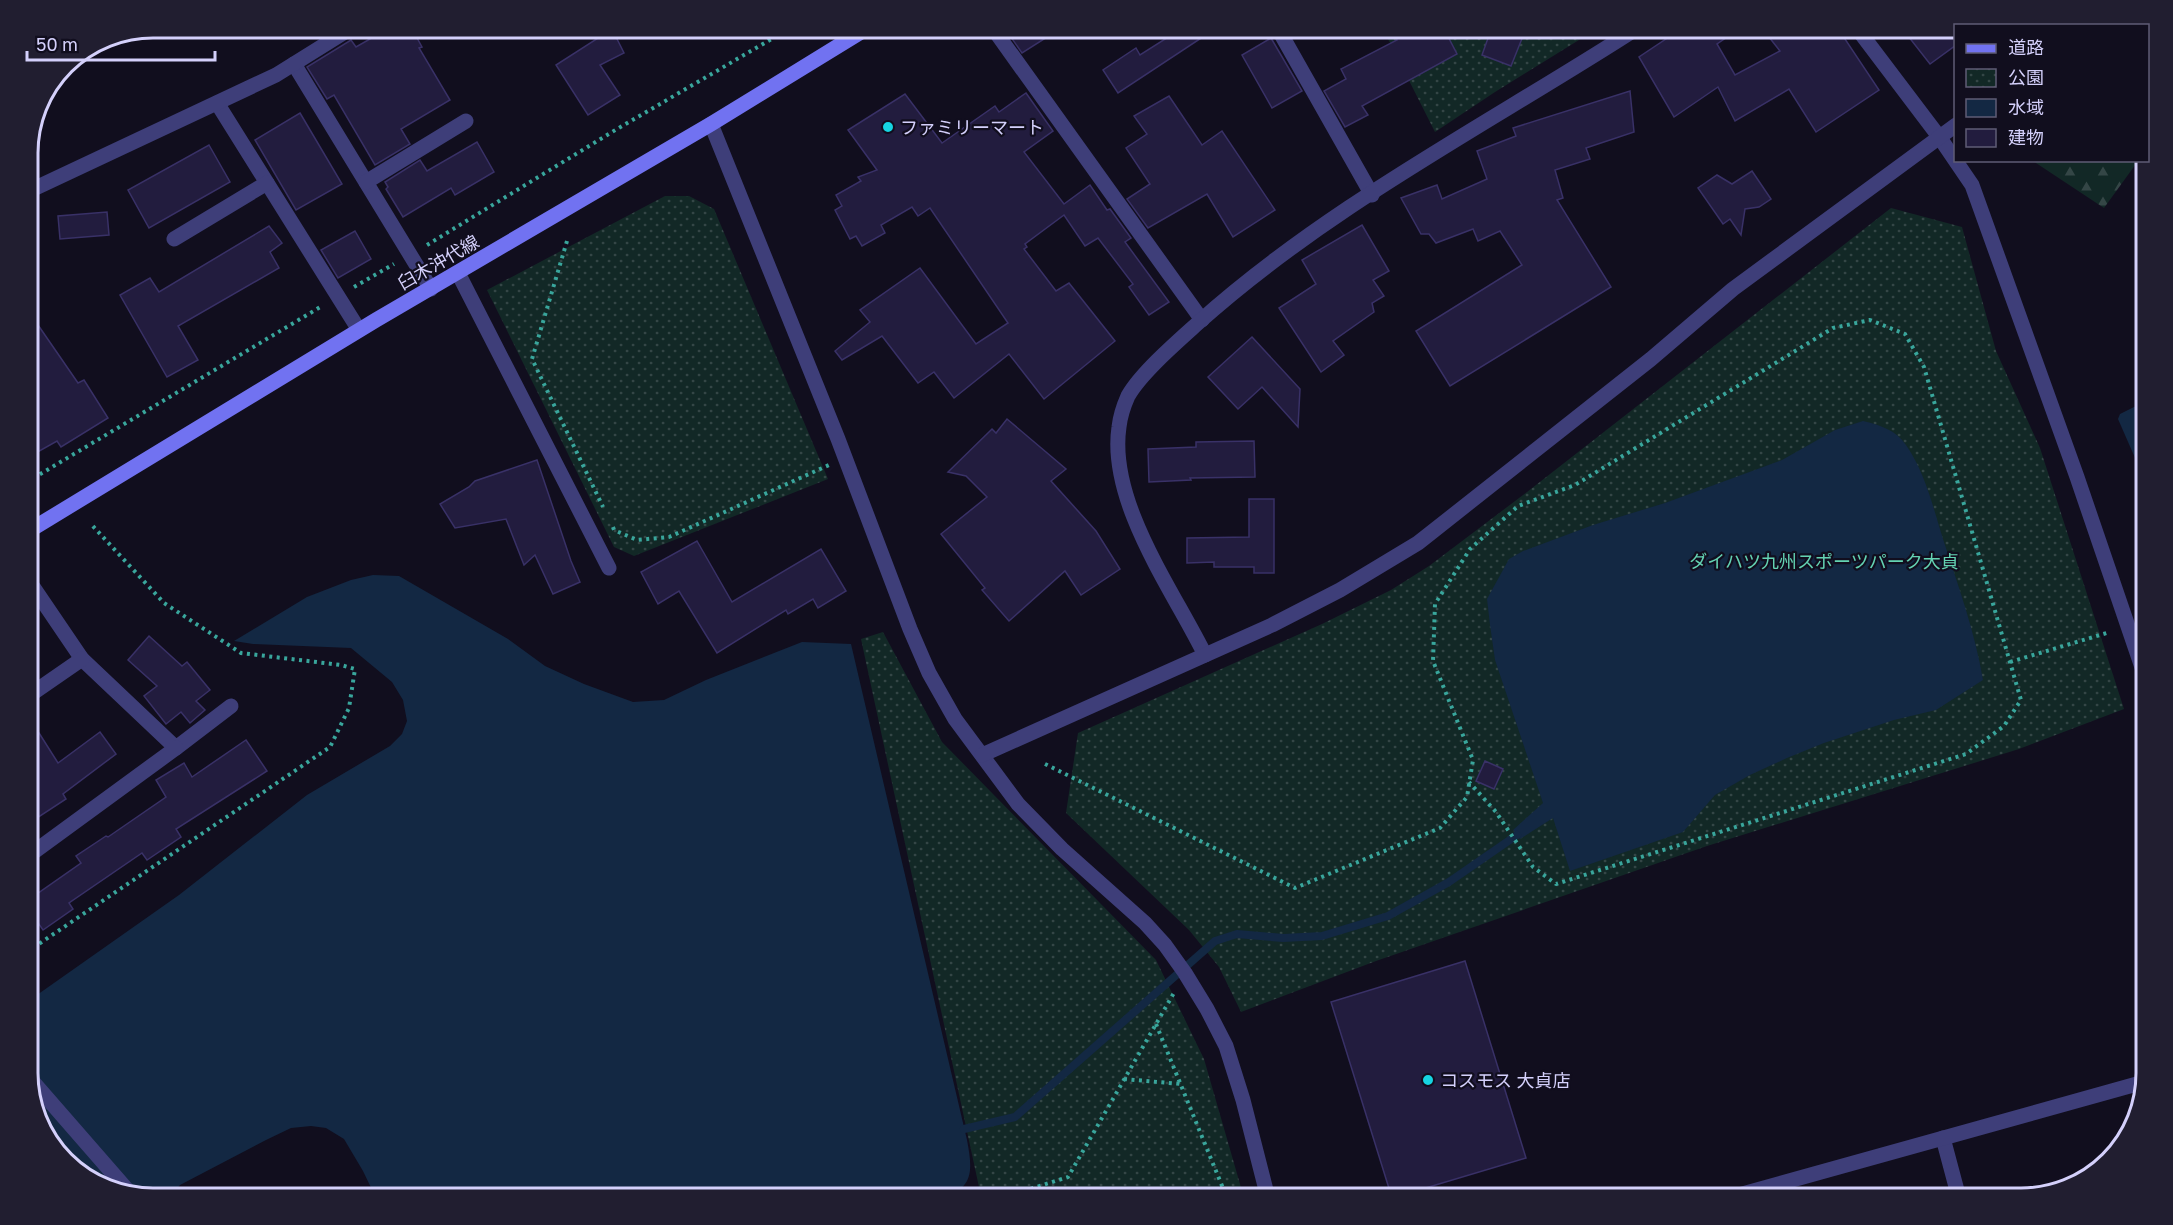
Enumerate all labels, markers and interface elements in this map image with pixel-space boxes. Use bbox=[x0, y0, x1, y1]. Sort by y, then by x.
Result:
scale bar bbox=[27, 24, 214, 62]
legend bbox=[1954, 24, 2149, 162]
text: 50 m bbox=[36, 33, 78, 55]
text: 道路 bbox=[2008, 36, 2044, 58]
text: 公園 bbox=[2008, 66, 2044, 88]
text: 水域 bbox=[2008, 96, 2044, 118]
place label: ファミリーマート bbox=[900, 116, 1044, 138]
marker: ファミリーマート bbox=[881, 120, 895, 134]
text: 建物 bbox=[2008, 126, 2044, 148]
street label: 臼木沖代線 bbox=[394, 230, 482, 294]
park label: ダイハツ九州スポーツパーク大貞 bbox=[1689, 550, 1959, 572]
place label: コスモス 大貞店 bbox=[1440, 1069, 1571, 1091]
marker: コスモス 大貞店 bbox=[1421, 1073, 1435, 1087]

